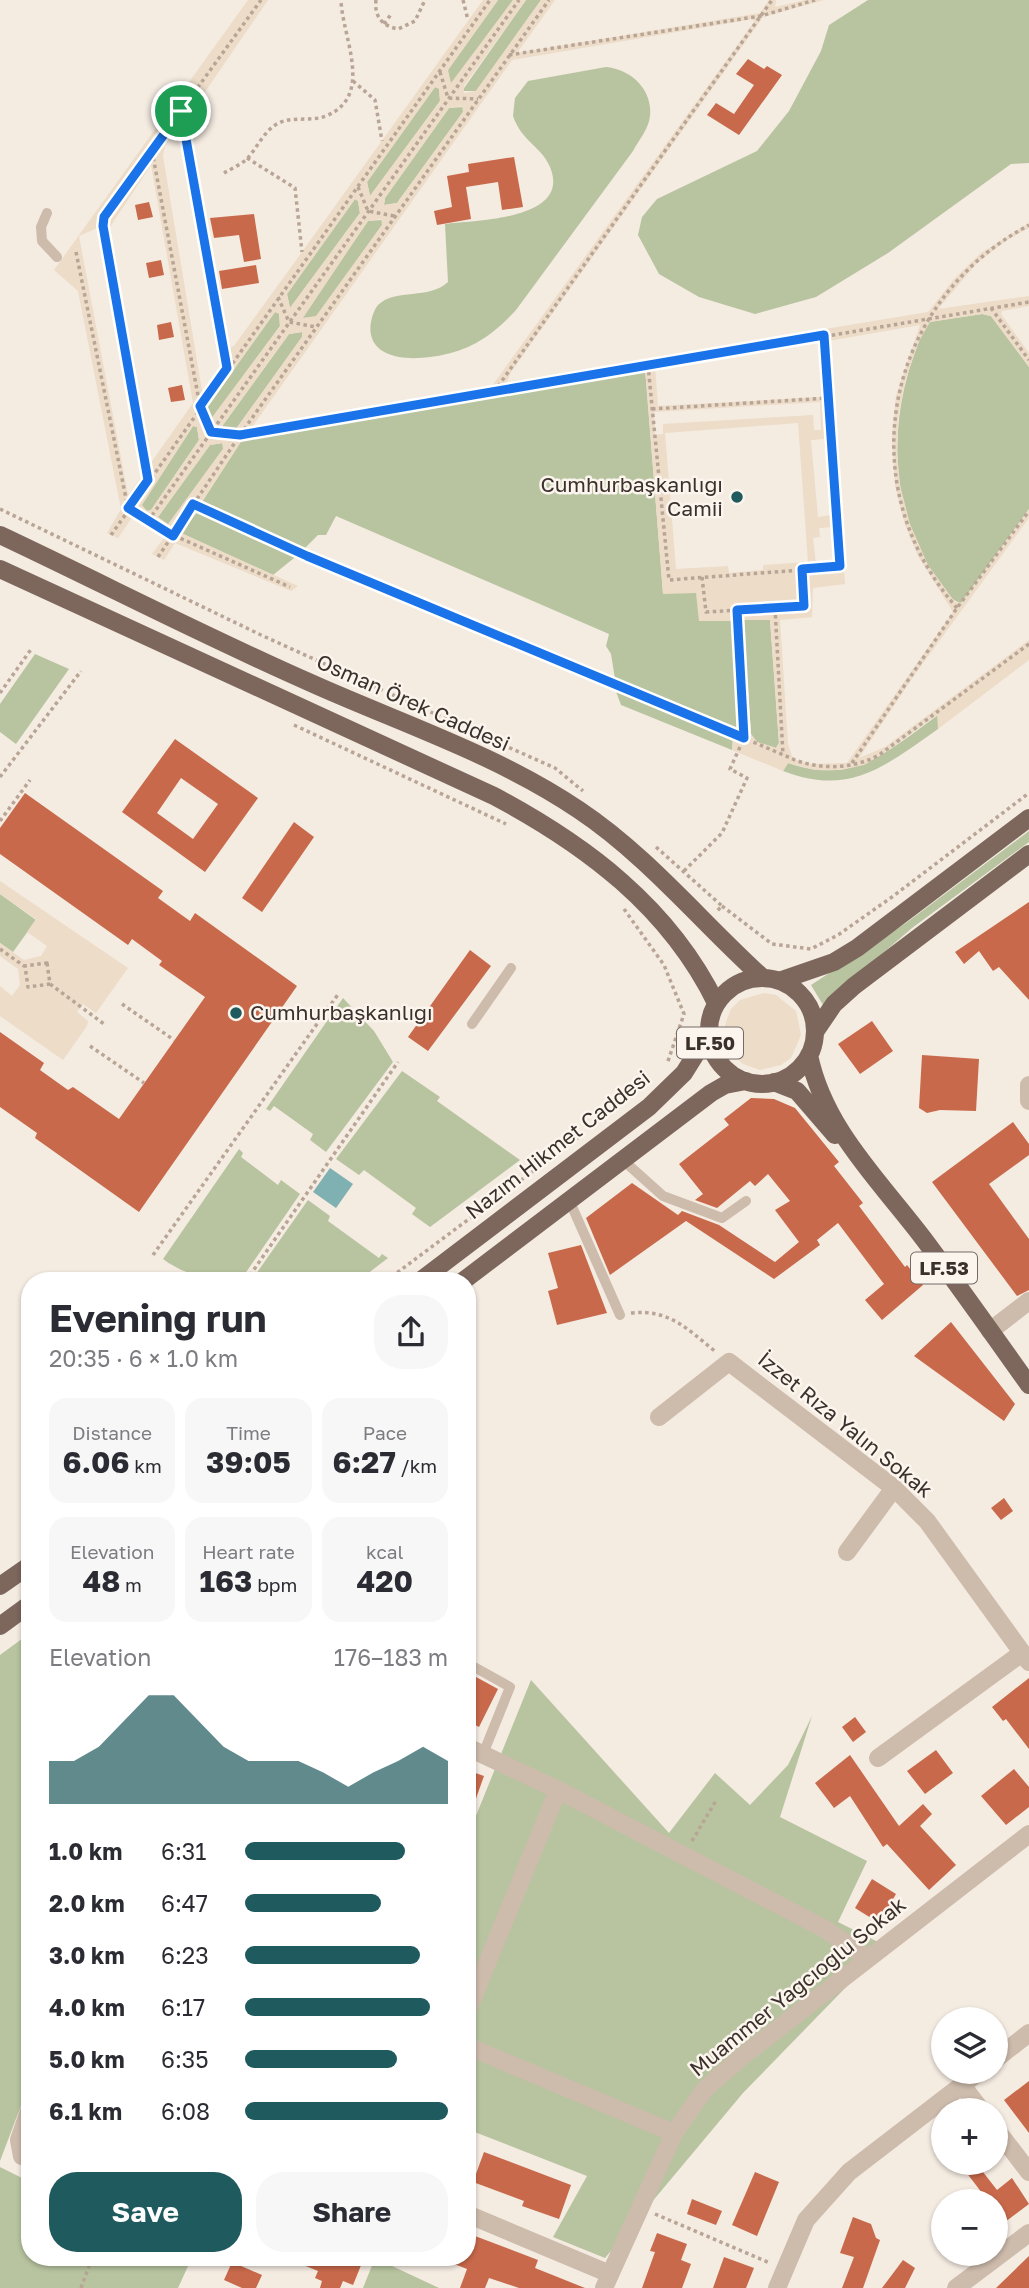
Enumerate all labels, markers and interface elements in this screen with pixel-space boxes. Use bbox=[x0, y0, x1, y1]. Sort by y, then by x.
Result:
pin bbox=[151, 81, 211, 141]
icon: arrive bbox=[162, 92, 200, 130]
place label: Cumhurbaşkanlığı Camii bbox=[540, 471, 723, 521]
marker: Cumhurbaşkanlığı Camii bbox=[729, 489, 745, 505]
street label: Osman Örek Caddesi bbox=[313, 648, 514, 756]
place label: Cumhurbaşkanlığı bbox=[250, 999, 433, 1025]
marker: Cumhurbaşkanlığı bbox=[228, 1005, 244, 1021]
road number: LF.50 bbox=[677, 1028, 743, 1058]
street label: Nazım Hikmet Caddesi bbox=[460, 1064, 655, 1224]
road number: LF.53 bbox=[911, 1252, 977, 1284]
text: Evening run bbox=[49, 1295, 267, 1340]
button: share bbox=[374, 1295, 448, 1369]
text: 20:35 · 6 × 1.0 km bbox=[49, 1344, 238, 1372]
street label: İzzet Rıza Yalın Sokak bbox=[753, 1346, 938, 1503]
text: Distance bbox=[72, 1421, 152, 1444]
text: Time bbox=[226, 1421, 271, 1444]
text: Pace bbox=[363, 1421, 407, 1444]
text: 6.06 bbox=[62, 1444, 130, 1480]
text: 39:05 bbox=[206, 1444, 291, 1480]
text: 6:27 bbox=[332, 1444, 396, 1480]
text: km bbox=[130, 1454, 162, 1477]
text: /km bbox=[396, 1454, 437, 1477]
text: Elevation bbox=[70, 1540, 154, 1563]
text: Heart rate bbox=[202, 1540, 295, 1563]
text: kcal bbox=[366, 1540, 404, 1563]
text: 48 bbox=[82, 1563, 120, 1599]
text: 163 bbox=[200, 1563, 252, 1599]
text: 420 bbox=[357, 1563, 413, 1599]
text: m bbox=[120, 1573, 142, 1596]
text: bpm bbox=[252, 1573, 297, 1596]
text: Elevation bbox=[49, 1643, 151, 1671]
text: 176–183 m bbox=[334, 1643, 448, 1671]
text: 1.0 km bbox=[49, 1837, 122, 1865]
text: 6:31 bbox=[161, 1837, 206, 1865]
text: 2.0 km bbox=[49, 1889, 125, 1917]
text: 6:47 bbox=[161, 1889, 208, 1917]
street label: Muammer Yağcıoğlu Sokak bbox=[684, 1891, 911, 2081]
text: 3.0 km bbox=[49, 1941, 125, 1969]
text: 6:23 bbox=[161, 1941, 209, 1969]
text: 4.0 km bbox=[49, 1993, 125, 2021]
text: 6:17 bbox=[161, 1993, 205, 2021]
map controls bbox=[931, 2007, 1008, 2266]
button: layers bbox=[931, 2007, 1008, 2084]
text: 5.0 km bbox=[49, 2045, 125, 2073]
text: 6:35 bbox=[161, 2045, 209, 2073]
text: 6.1 km bbox=[49, 2097, 122, 2125]
text: 6:08 bbox=[161, 2097, 210, 2125]
button: + bbox=[931, 2098, 1008, 2175]
button: Save bbox=[49, 2172, 242, 2252]
button: Share bbox=[256, 2172, 448, 2252]
button: − bbox=[931, 2189, 1008, 2266]

